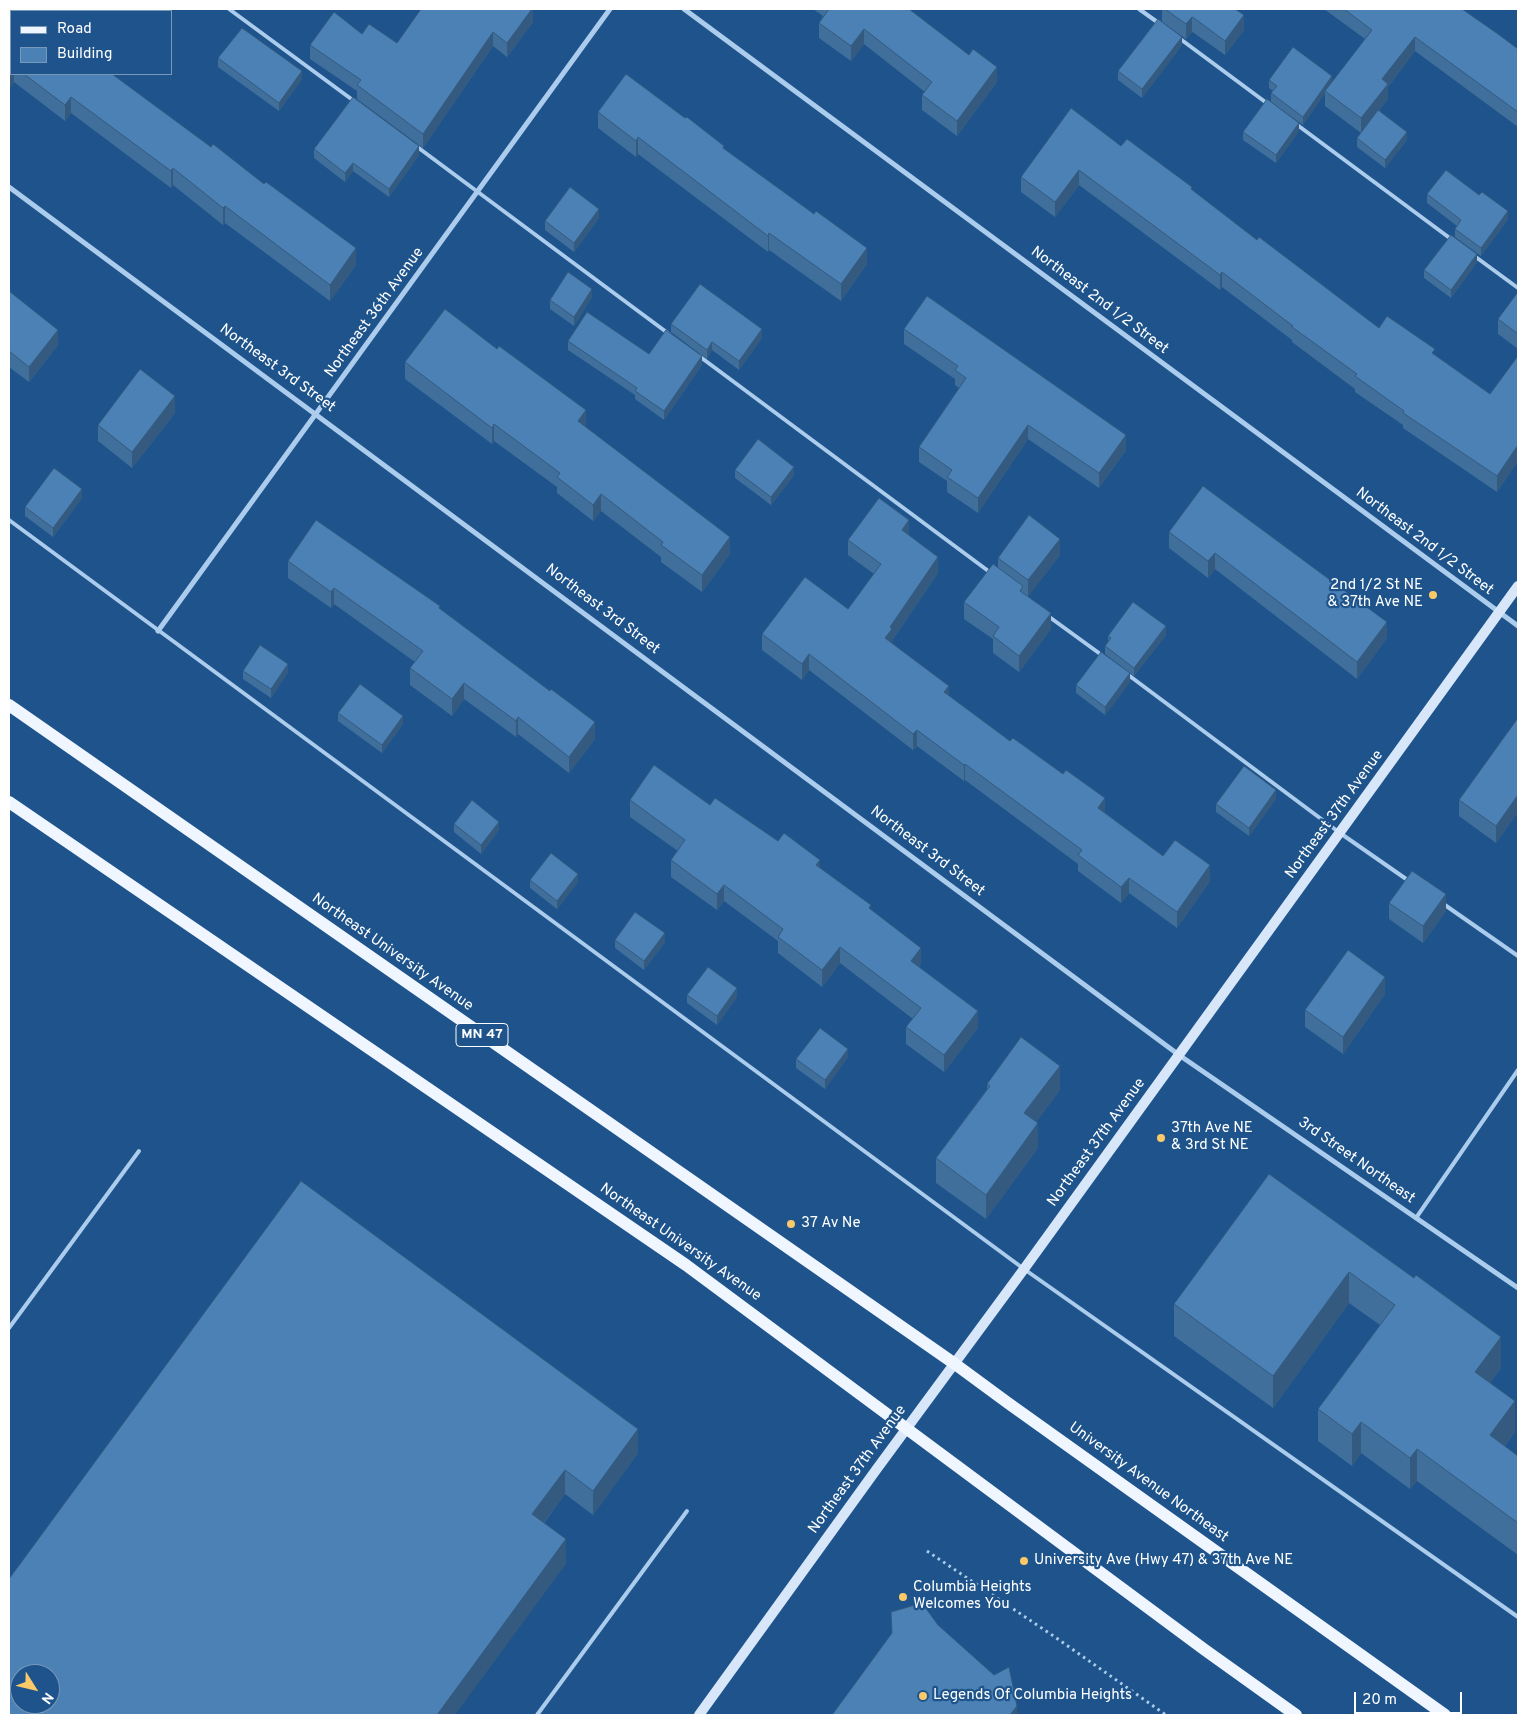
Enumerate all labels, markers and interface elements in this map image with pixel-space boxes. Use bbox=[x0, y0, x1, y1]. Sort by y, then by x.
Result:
legend bbox=[10, 10, 172, 75]
text: Road bbox=[57, 20, 92, 39]
text: Building bbox=[57, 45, 112, 64]
street label: Northeast 2nd 1/2 Street bbox=[1027, 243, 1171, 359]
street label: Northeast 36th Avenue bbox=[322, 244, 428, 382]
street label: Northeast 3rd Street bbox=[216, 321, 338, 417]
street label: Northeast 2nd 1/2 Street bbox=[1352, 484, 1496, 600]
street label: Northeast 3rd Street bbox=[541, 561, 663, 659]
place label: 2nd 1/2 St NE & 37th Ave NE bbox=[1328, 577, 1423, 612]
marker: 2nd 1/2 St NE & 37th Ave NE bbox=[1427, 589, 1439, 601]
street label: Northeast 37th Avenue bbox=[1282, 747, 1388, 883]
street label: Northeast 3rd Street bbox=[866, 803, 988, 901]
street label: Northeast University Avenue bbox=[308, 890, 476, 1016]
road number: MN 47 bbox=[456, 1024, 508, 1046]
street label: Northeast 37th Avenue bbox=[1044, 1075, 1150, 1211]
street label: 3rd Street Northeast bbox=[1294, 1114, 1418, 1208]
place label: 37th Ave NE & 3rd St NE bbox=[1171, 1120, 1253, 1155]
marker: 37th Ave NE & 3rd St NE bbox=[1155, 1132, 1167, 1144]
street label: Northeast University Avenue bbox=[596, 1180, 764, 1306]
place label: 37 Av Ne bbox=[801, 1215, 861, 1233]
marker: 37 Av Ne bbox=[785, 1218, 797, 1230]
street label: Northeast 37th Avenue bbox=[805, 1402, 911, 1538]
street label: University Avenue Northeast bbox=[1065, 1419, 1231, 1547]
place label: University Ave (Hwy 47) & 37th Ave NE bbox=[1034, 1552, 1293, 1570]
marker: University Ave (Hwy 47) & 37th Ave NE bbox=[1018, 1555, 1030, 1567]
place label: Columbia Heights Welcomes You bbox=[913, 1579, 1032, 1614]
marker: Columbia Heights Welcomes You bbox=[897, 1591, 909, 1603]
north arrow bbox=[10, 1664, 60, 1714]
scale bar bbox=[1357, 1682, 1464, 1714]
place label: Legends Of Columbia Heights bbox=[933, 1687, 1132, 1705]
text: N bbox=[37, 1688, 57, 1707]
marker: Legends Of Columbia Heights bbox=[917, 1690, 929, 1702]
text: 20 m bbox=[1362, 1691, 1397, 1710]

